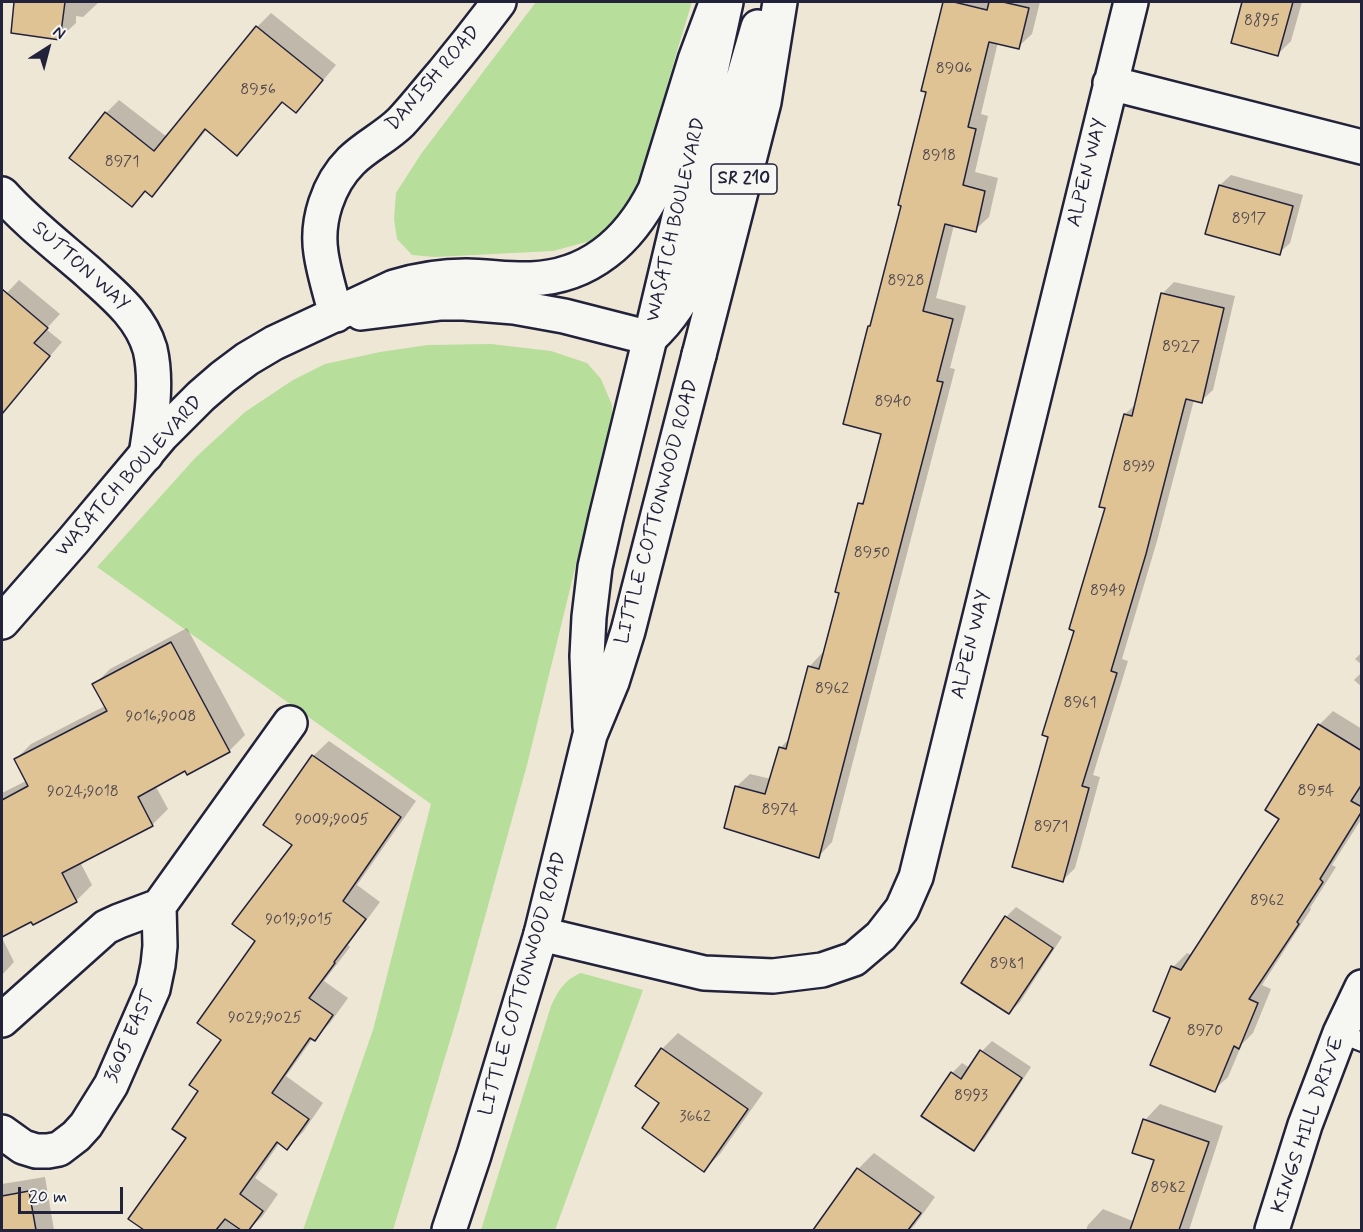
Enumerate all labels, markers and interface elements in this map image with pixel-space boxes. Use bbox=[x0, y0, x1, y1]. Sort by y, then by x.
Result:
house number: 8895 bbox=[1244, 12, 1280, 32]
north arrow bbox=[18, 18, 78, 78]
text: N bbox=[48, 21, 69, 45]
street label: DANISH ROAD bbox=[382, 21, 486, 137]
house number: 8906 bbox=[936, 60, 972, 80]
house number: 8956 bbox=[240, 81, 276, 101]
street label: WASATCH BOULEVARD bbox=[642, 116, 712, 324]
street label: ALPEN WAY bbox=[1063, 116, 1113, 230]
house number: 8918 bbox=[922, 147, 956, 167]
house number: 8971 bbox=[105, 153, 139, 173]
road number: SR 210 bbox=[711, 164, 777, 194]
house number: 8917 bbox=[1232, 210, 1266, 230]
street label: SUTTON WAY bbox=[26, 217, 134, 317]
house number: 8928 bbox=[887, 272, 925, 292]
house number: 8927 bbox=[1162, 338, 1200, 358]
street label: LITTLE COTTONWOOD ROAD bbox=[611, 377, 705, 647]
street label: WASATCH BOULEVARD bbox=[51, 391, 209, 563]
house number: 8940 bbox=[875, 393, 911, 413]
house number: 8939 bbox=[1123, 458, 1155, 478]
house number: 8950 bbox=[854, 544, 890, 564]
house number: 8949 bbox=[1090, 582, 1126, 602]
street label: ALPEN WAY bbox=[947, 588, 997, 702]
house number: 8962 bbox=[815, 680, 849, 700]
house number: 8961 bbox=[1063, 694, 1097, 714]
house number: 9016;9008 bbox=[126, 708, 196, 728]
house number: 8954 bbox=[1298, 782, 1334, 802]
house number: 9024;9018 bbox=[47, 783, 119, 803]
house number: 8974 bbox=[762, 801, 798, 821]
house number: 9009;9005 bbox=[295, 811, 369, 831]
house number: 8971 bbox=[1034, 818, 1068, 838]
street label: LITTLE COTTONWOOD ROAD bbox=[475, 849, 573, 1119]
house number: 8962 bbox=[1250, 892, 1284, 912]
house number: 9019;9015 bbox=[265, 911, 333, 931]
house number: 8981 bbox=[990, 955, 1024, 975]
street label: 3605 EAST bbox=[100, 987, 162, 1087]
house number: 9029;9025 bbox=[228, 1009, 302, 1029]
house number: 8970 bbox=[1187, 1022, 1223, 1042]
street label: KINGS HILL DRIVE bbox=[1268, 1034, 1350, 1216]
house number: 8993 bbox=[954, 1087, 988, 1107]
house number: 3662 bbox=[679, 1108, 711, 1128]
scale bar bbox=[21, 1175, 126, 1213]
house number: 8982 bbox=[1150, 1179, 1186, 1199]
text: 20 m bbox=[29, 1185, 67, 1209]

